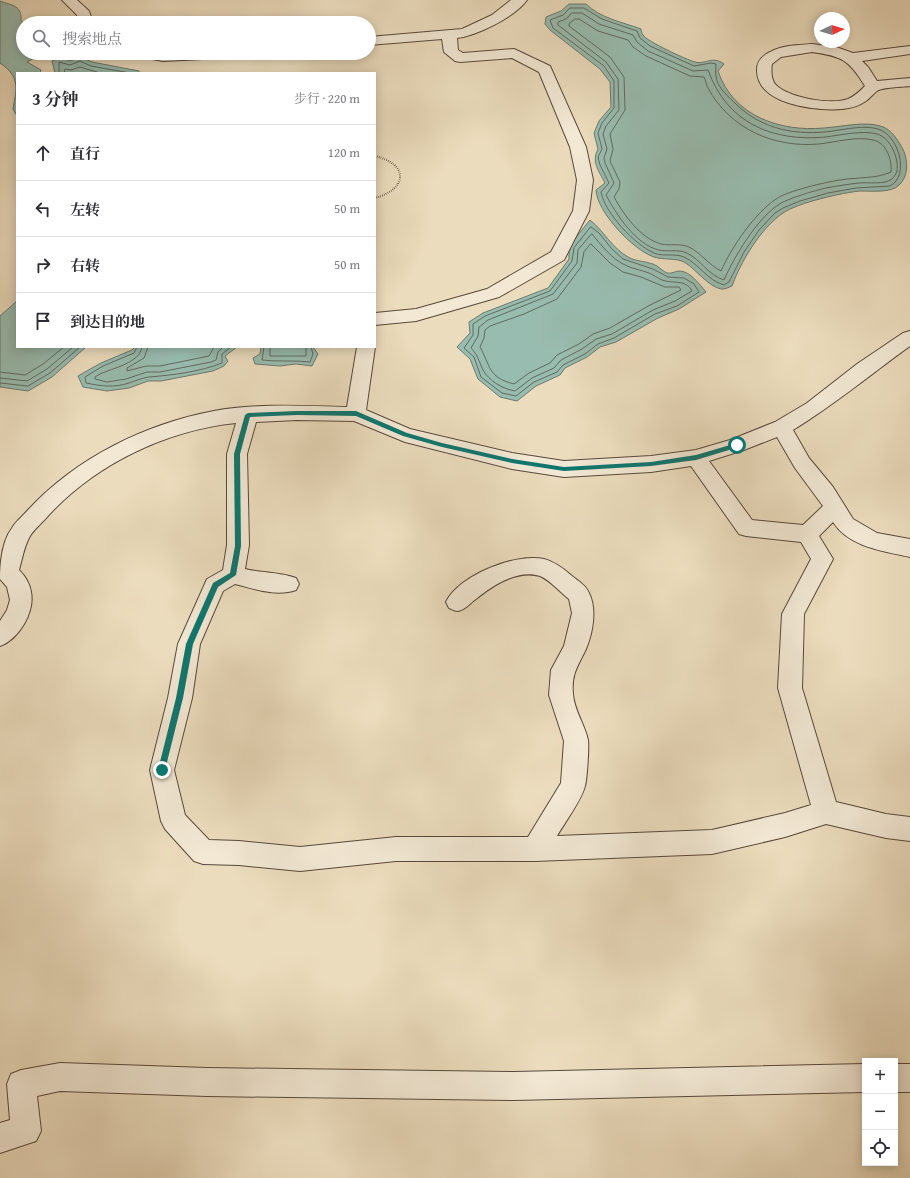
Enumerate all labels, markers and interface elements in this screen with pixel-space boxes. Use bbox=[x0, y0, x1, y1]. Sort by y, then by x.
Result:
north arrow bbox=[814, 12, 850, 48]
search box bbox=[16, 16, 376, 60]
icon: search bbox=[30, 27, 52, 49]
text: 搜索地点 bbox=[62, 28, 122, 49]
text: 3 分钟 bbox=[32, 86, 79, 111]
text: 步行 · 220 m bbox=[294, 89, 360, 108]
icon: ahead bbox=[32, 142, 54, 164]
text: 直行 bbox=[70, 143, 100, 164]
text: 120 m bbox=[328, 143, 360, 162]
icon: left bbox=[32, 198, 54, 220]
text: 左转 bbox=[70, 199, 100, 220]
text: 50 m bbox=[334, 199, 360, 218]
icon: right bbox=[32, 254, 54, 276]
text: 右转 bbox=[70, 255, 100, 276]
text: 50 m bbox=[334, 255, 360, 274]
icon: arrive bbox=[32, 310, 54, 332]
text: 到达目的地 bbox=[70, 311, 145, 332]
route start bbox=[728, 436, 746, 454]
route end bbox=[153, 761, 171, 779]
map controls bbox=[862, 1058, 898, 1166]
button: + bbox=[862, 1058, 898, 1094]
button: − bbox=[862, 1094, 898, 1130]
button: locate bbox=[862, 1130, 898, 1166]

